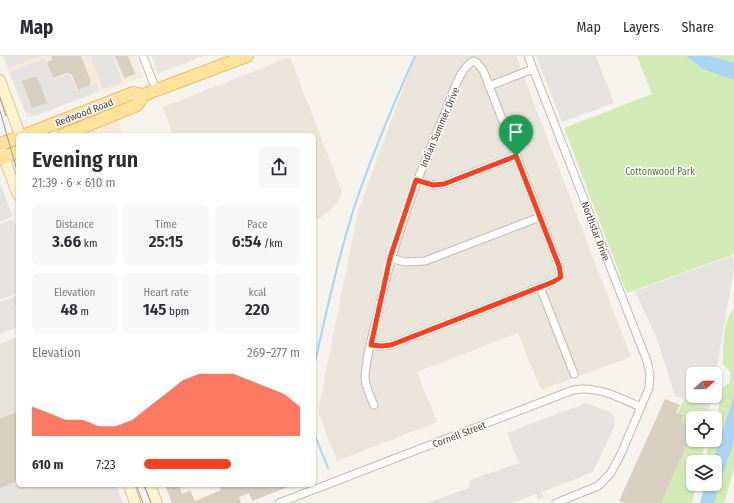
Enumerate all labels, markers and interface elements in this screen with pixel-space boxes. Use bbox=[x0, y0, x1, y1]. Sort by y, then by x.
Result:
text: Map bbox=[20, 16, 53, 39]
text: Map bbox=[577, 19, 601, 36]
text: Layers bbox=[623, 19, 659, 36]
text: Share bbox=[681, 19, 714, 36]
street label: Indian Summer Drive bbox=[418, 85, 462, 169]
street label: Redwood Road bbox=[54, 96, 115, 129]
pin bbox=[499, 115, 533, 156]
icon: arrive bbox=[505, 121, 527, 143]
text: Evening run bbox=[32, 146, 138, 173]
button: share bbox=[258, 146, 300, 188]
park label: Cottonwood Park bbox=[625, 166, 695, 178]
text: 21:39 · 6 × 610 m bbox=[32, 175, 116, 190]
street label: Northstar Drive bbox=[578, 200, 612, 263]
text: Distance bbox=[55, 218, 94, 231]
text: Time bbox=[155, 218, 177, 231]
text: Pace bbox=[247, 218, 268, 231]
text: 3.66 bbox=[52, 231, 81, 252]
text: 25:15 bbox=[149, 231, 183, 252]
text: 6:54 bbox=[232, 231, 261, 252]
text: km bbox=[81, 237, 97, 250]
text: /km bbox=[261, 237, 283, 250]
text: Elevation bbox=[54, 286, 95, 299]
text: Heart rate bbox=[143, 286, 189, 299]
text: kcal bbox=[248, 286, 266, 299]
text: 48 bbox=[60, 299, 78, 320]
text: 145 bbox=[143, 299, 166, 320]
text: 220 bbox=[245, 299, 270, 320]
text: m bbox=[78, 305, 89, 318]
text: bpm bbox=[166, 305, 189, 318]
text: Elevation bbox=[32, 345, 81, 360]
text: 269–277 m bbox=[247, 345, 300, 360]
north arrow bbox=[686, 367, 722, 403]
map controls bbox=[686, 367, 722, 491]
button: locate bbox=[686, 411, 722, 447]
street label: Cornell Street bbox=[431, 419, 488, 451]
button: layers bbox=[686, 455, 722, 491]
text: 610 m bbox=[32, 457, 63, 472]
text: 7:23 bbox=[96, 457, 116, 472]

